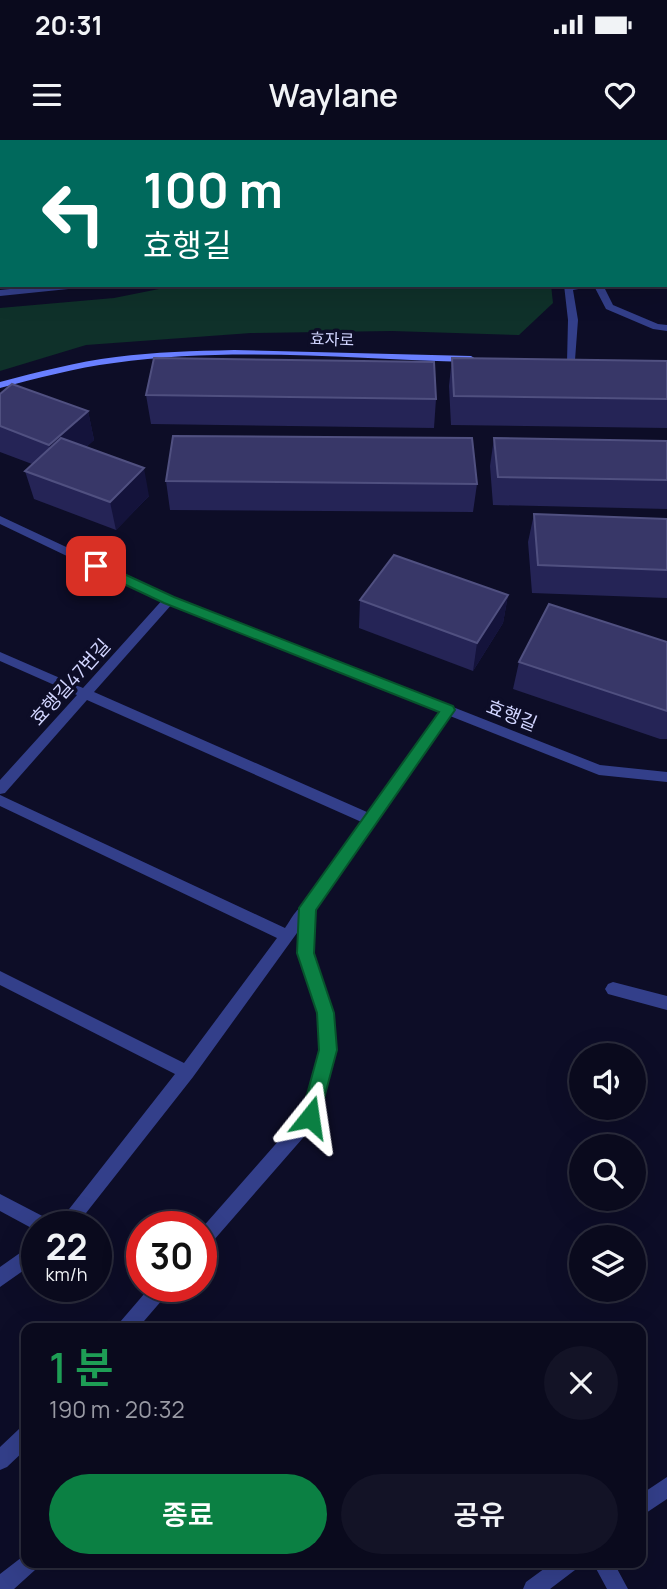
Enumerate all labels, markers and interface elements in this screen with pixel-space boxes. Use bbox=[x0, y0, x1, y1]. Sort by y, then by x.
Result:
text: 20:31 bbox=[35, 7, 103, 43]
text: Waylane bbox=[269, 73, 398, 117]
icon: menu bbox=[28, 76, 66, 114]
icon: heart bbox=[601, 76, 639, 114]
text: 100 m bbox=[143, 156, 283, 223]
icon: left bbox=[28, 168, 119, 259]
text: 효행길 bbox=[143, 223, 231, 267]
street label: 효자로 bbox=[310, 327, 355, 351]
pin bbox=[66, 536, 126, 596]
icon: arrive bbox=[77, 547, 115, 585]
street label: 효행길47번길 bbox=[24, 633, 116, 731]
street label: 효행길 bbox=[483, 693, 541, 737]
map controls bbox=[569, 1043, 646, 1302]
button: sound bbox=[569, 1043, 646, 1120]
position arrow bbox=[273, 1080, 347, 1154]
button: search bbox=[569, 1134, 646, 1211]
speed limit sign: 30 bbox=[126, 1211, 217, 1302]
text: 22 bbox=[46, 1223, 87, 1271]
button: layers bbox=[569, 1225, 646, 1302]
text: km/h bbox=[46, 1262, 87, 1286]
text: 1 분 bbox=[49, 1338, 114, 1396]
button: close bbox=[544, 1346, 618, 1420]
text: 190 m · 20:32 bbox=[49, 1393, 185, 1425]
button: 종료 bbox=[49, 1474, 327, 1554]
button: 공유 bbox=[341, 1474, 618, 1554]

